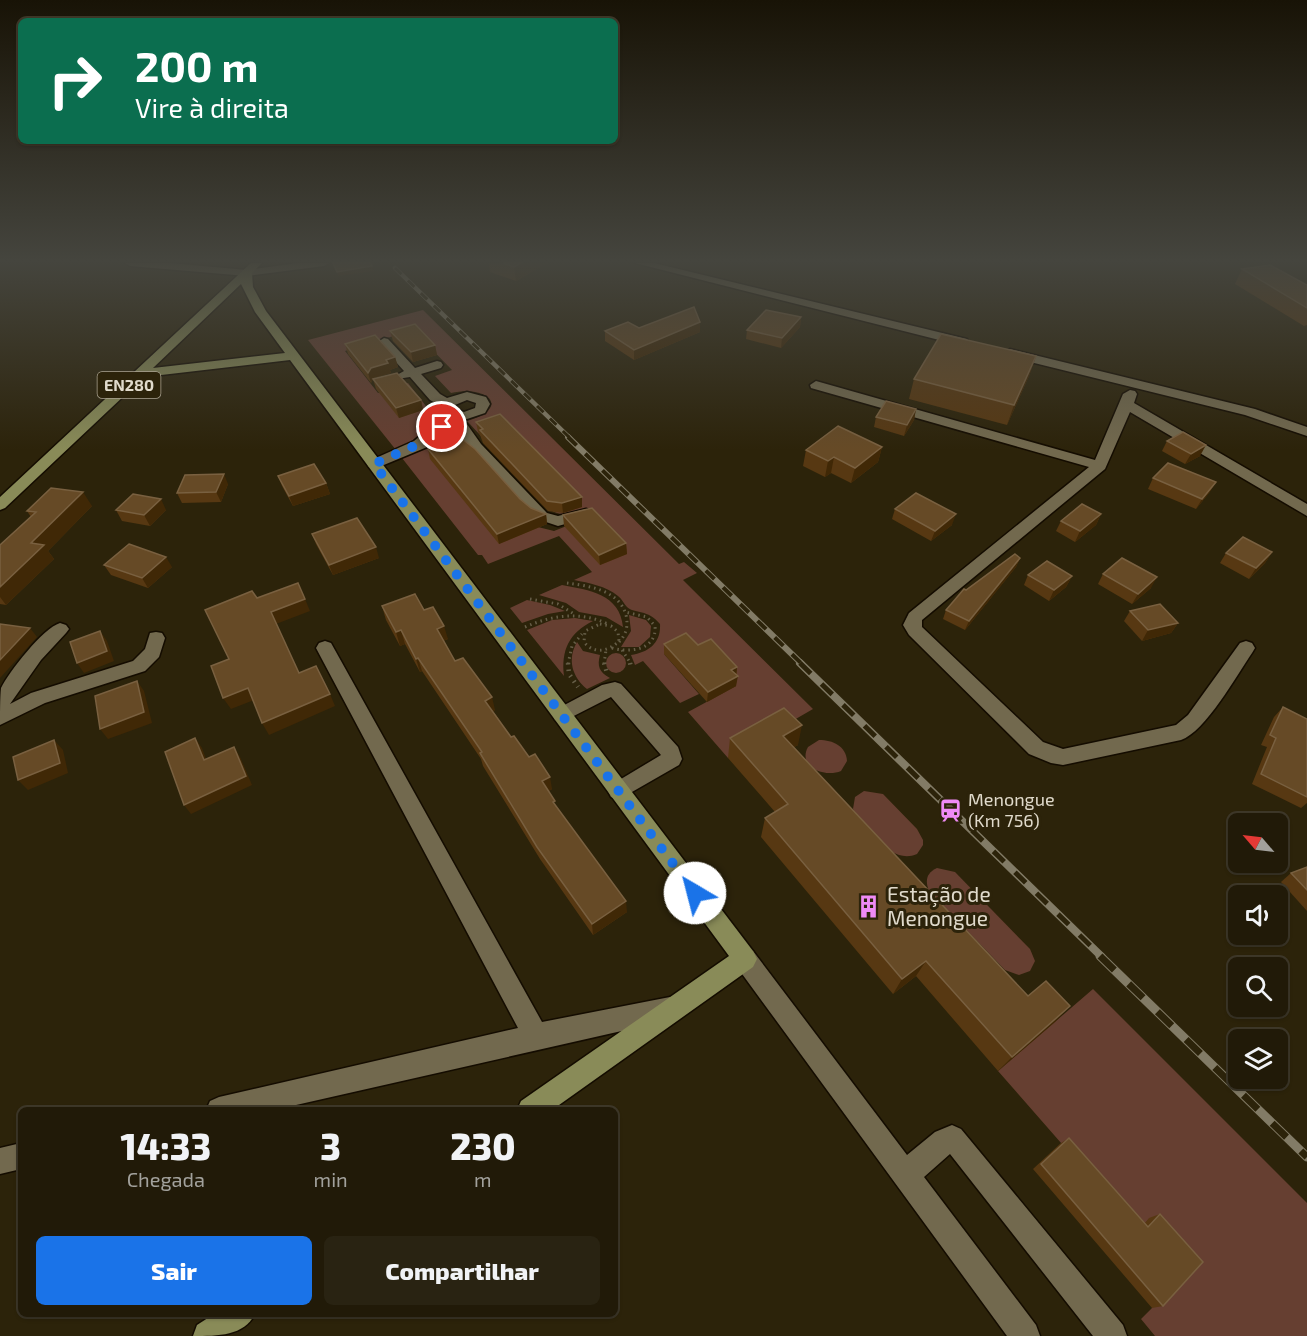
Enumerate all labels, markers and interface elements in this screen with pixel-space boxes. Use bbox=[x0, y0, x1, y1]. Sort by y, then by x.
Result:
text: 200 m bbox=[135, 40, 258, 90]
icon: right bbox=[36, 42, 114, 120]
text: Vire à direita bbox=[135, 91, 289, 123]
road number: EN280 bbox=[98, 372, 160, 398]
pin bbox=[416, 401, 467, 452]
icon: arrive bbox=[425, 410, 458, 443]
place label: Menongue (Km 756) bbox=[968, 788, 1055, 831]
station icon: Menongue (Km 756) bbox=[937, 797, 963, 823]
north arrow bbox=[1228, 813, 1288, 873]
map controls bbox=[1228, 813, 1288, 1089]
position arrow bbox=[663, 861, 727, 925]
place label: Estação de Menongue bbox=[887, 881, 991, 930]
button: sound bbox=[1228, 885, 1288, 945]
building icon: Estação de Menongue bbox=[856, 894, 882, 920]
button: search bbox=[1228, 957, 1288, 1017]
button: layers bbox=[1228, 1029, 1288, 1089]
text: 14:33 bbox=[121, 1124, 211, 1167]
text: 3 bbox=[320, 1124, 341, 1167]
text: 230 bbox=[450, 1124, 515, 1167]
text: Chegada bbox=[127, 1167, 205, 1191]
text: min bbox=[314, 1167, 348, 1191]
text: m bbox=[474, 1167, 492, 1191]
button: Sair bbox=[36, 1236, 312, 1305]
button: Compartilhar bbox=[324, 1236, 600, 1305]

